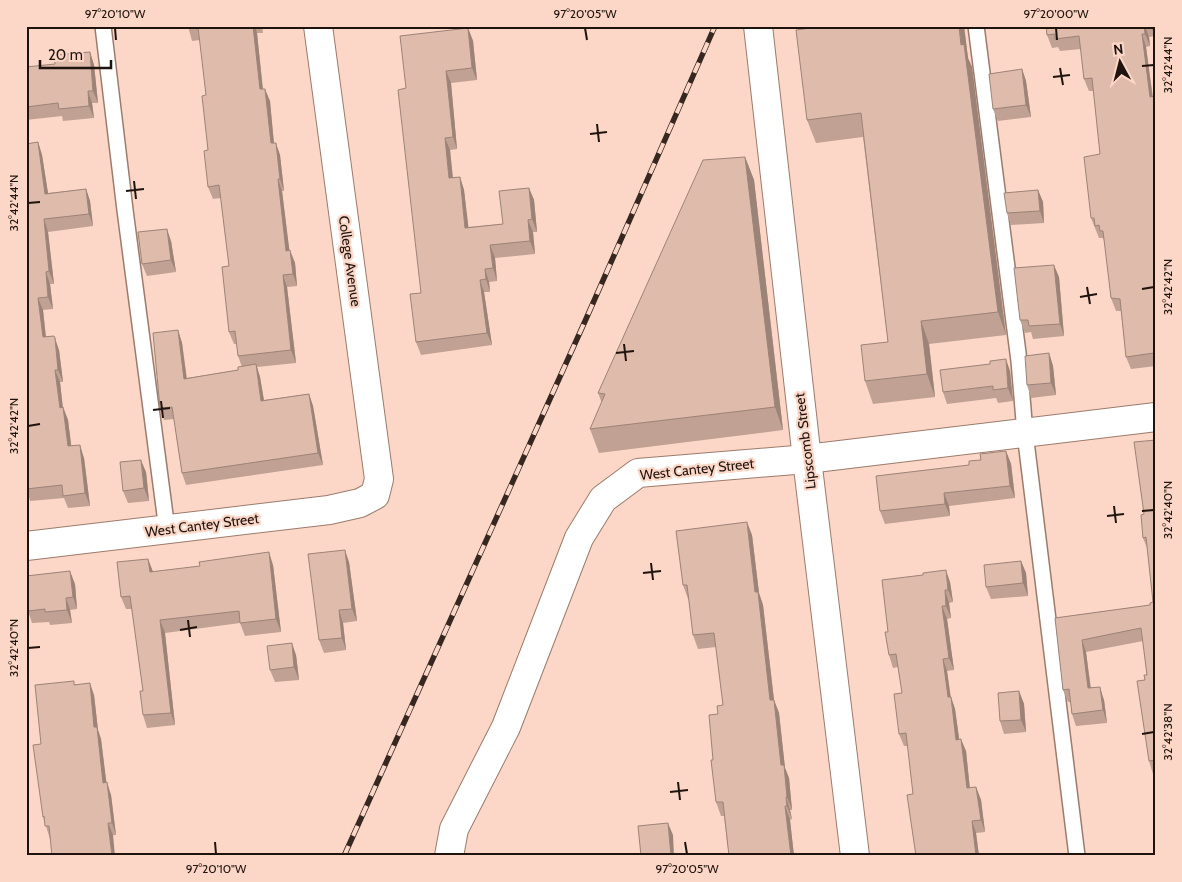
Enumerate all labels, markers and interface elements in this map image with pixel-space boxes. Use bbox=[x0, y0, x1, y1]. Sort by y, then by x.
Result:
text: 97°20'10"W bbox=[85, 6, 146, 21]
text: 97°20'05"W bbox=[553, 6, 617, 21]
text: 97°20'00"W bbox=[1023, 6, 1089, 21]
text: 32°42'44"N bbox=[1160, 36, 1175, 94]
scale bar bbox=[40, 38, 111, 70]
north arrow bbox=[1094, 38, 1144, 88]
text: N bbox=[1112, 40, 1124, 59]
text: 20 m bbox=[48, 46, 83, 64]
text: 32°42'44"N bbox=[6, 174, 21, 232]
street label: College Avenue bbox=[335, 214, 365, 308]
text: 32°42'42"N bbox=[1160, 259, 1175, 315]
street label: Lipscomb Street bbox=[790, 392, 820, 490]
text: 32°42'42"N bbox=[6, 398, 21, 454]
street label: West Cantey Street bbox=[639, 454, 755, 484]
text: 32°42'40"N bbox=[1160, 481, 1175, 539]
street label: West Cantey Street bbox=[144, 509, 260, 541]
text: 32°42'40"N bbox=[6, 619, 21, 677]
text: 32°42'38"N bbox=[1160, 703, 1175, 761]
text: 97°20'10"W bbox=[186, 861, 247, 876]
text: 97°20'05"W bbox=[655, 861, 719, 876]

